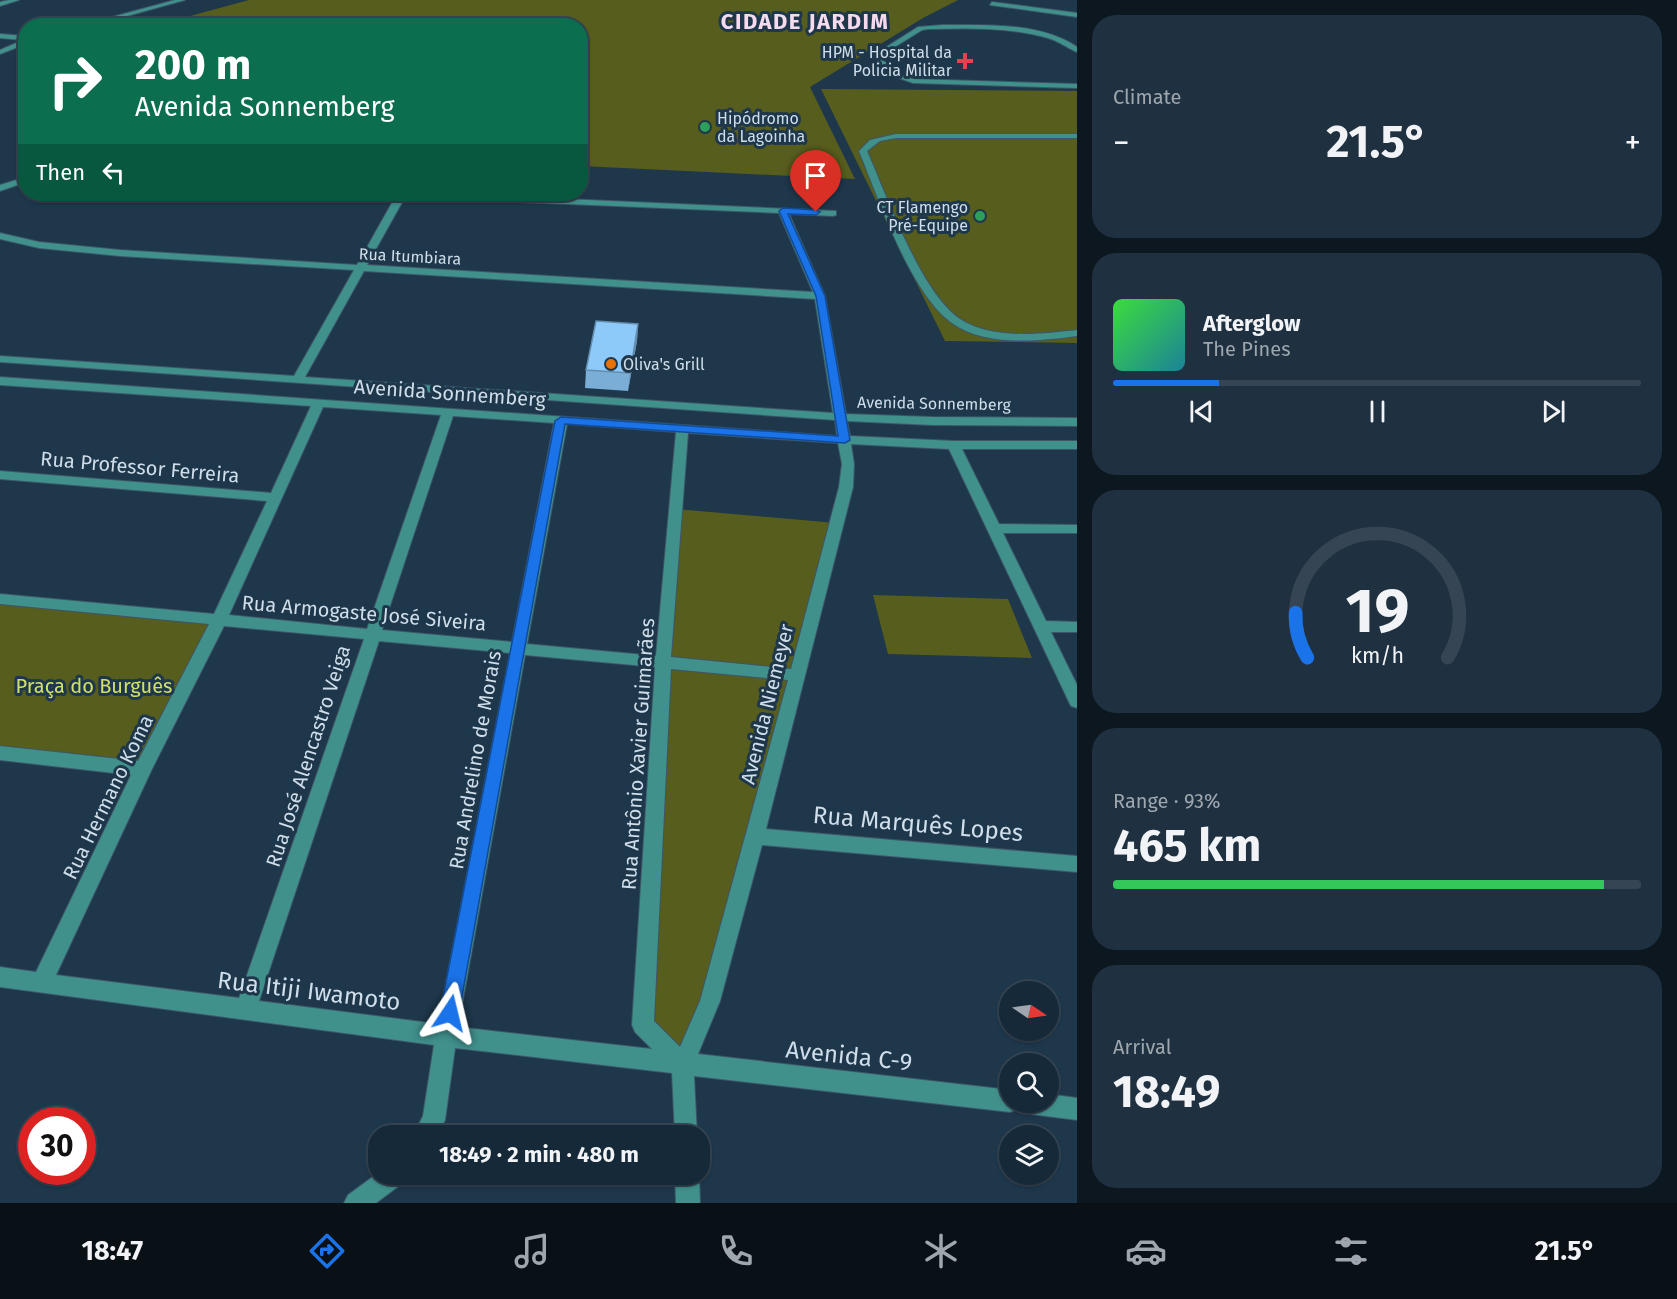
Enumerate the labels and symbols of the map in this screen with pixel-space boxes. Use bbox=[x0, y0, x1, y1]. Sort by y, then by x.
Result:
district label: CIDADE JARDIM bbox=[721, 8, 889, 35]
place label: HPM - Hospital da Policia Militar bbox=[822, 43, 953, 80]
marker: HPM - Hospital da Policia Militar bbox=[956, 52, 974, 70]
place label: Hipódromo da Lagoinha bbox=[717, 109, 805, 146]
marker: Hipódromo da Lagoinha bbox=[698, 120, 712, 134]
pin bbox=[790, 150, 841, 212]
place label: CT Flamengo Pré-Equipe bbox=[876, 198, 968, 235]
marker: CT Flamengo Pré-Equipe bbox=[973, 209, 987, 223]
street label: Rua Itumbiara bbox=[358, 244, 462, 269]
place label: Oliva's Grill bbox=[623, 355, 705, 374]
marker: Oliva's Grill bbox=[604, 357, 618, 371]
street label: Avenida Sonnemberg bbox=[353, 374, 547, 412]
street label: Avenida Sonnemberg bbox=[857, 393, 1012, 414]
street label: Rua Professor Ferreira bbox=[39, 446, 241, 488]
street label: Rua Armogaste José Siveira bbox=[241, 590, 487, 636]
street label: Rua Antônio Xavier Guimarães bbox=[617, 617, 659, 891]
street label: Avenida Niemeyer bbox=[735, 621, 799, 787]
street label: Rua José Alencastro Veiga bbox=[261, 642, 355, 870]
street label: Rua Andrelino de Morais bbox=[444, 649, 506, 871]
park label: Praça do Burguês bbox=[16, 674, 172, 699]
street label: Rua Hermano Koma bbox=[58, 711, 158, 883]
street label: Rua Marquês Lopes bbox=[812, 801, 1024, 847]
street label: Rua Itiji Iwamoto bbox=[216, 966, 402, 1016]
position arrow bbox=[418, 981, 482, 1045]
north arrow bbox=[999, 981, 1059, 1041]
street label: Avenida C-9 bbox=[784, 1035, 914, 1077]
speed limit sign: 30 bbox=[18, 1107, 96, 1185]

